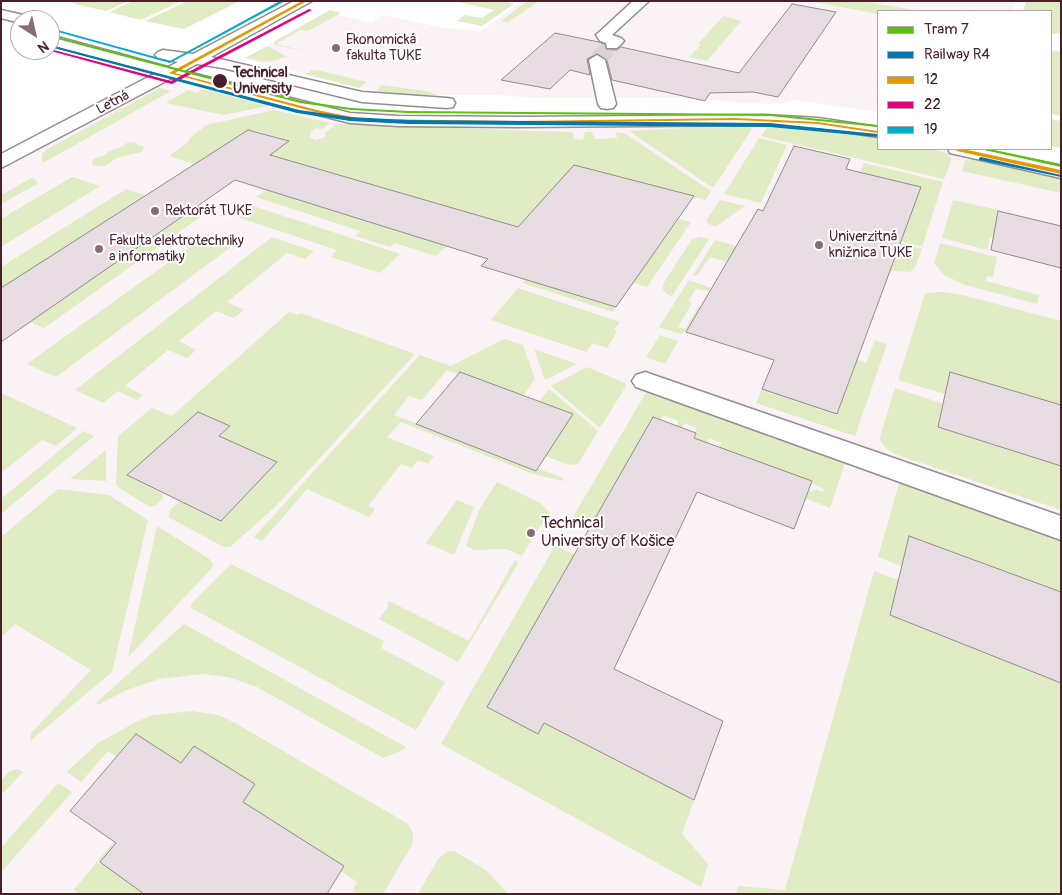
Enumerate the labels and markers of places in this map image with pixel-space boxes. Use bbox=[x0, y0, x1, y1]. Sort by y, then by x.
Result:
place label: Ekonomická fakulta TUKE bbox=[346, 32, 422, 64]
marker: Ekonomická fakulta TUKE bbox=[330, 42, 342, 54]
place label: Technical University bbox=[233, 65, 292, 98]
marker: Technical University bbox=[211, 72, 229, 90]
place label: Rektorát TUKE bbox=[165, 203, 252, 219]
marker: Rektorát TUKE bbox=[149, 205, 161, 217]
place label: Univerzitná knižnica TUKE bbox=[829, 229, 912, 262]
place label: Fakulta elektrotechniky a informatiky bbox=[109, 233, 244, 266]
marker: Univerzitná knižnica TUKE bbox=[813, 239, 825, 251]
marker: Fakulta elektrotechniky a informatiky bbox=[93, 243, 105, 255]
place label: Technical University of Košice bbox=[541, 514, 674, 552]
marker: Technical University of Košice bbox=[525, 527, 537, 539]

